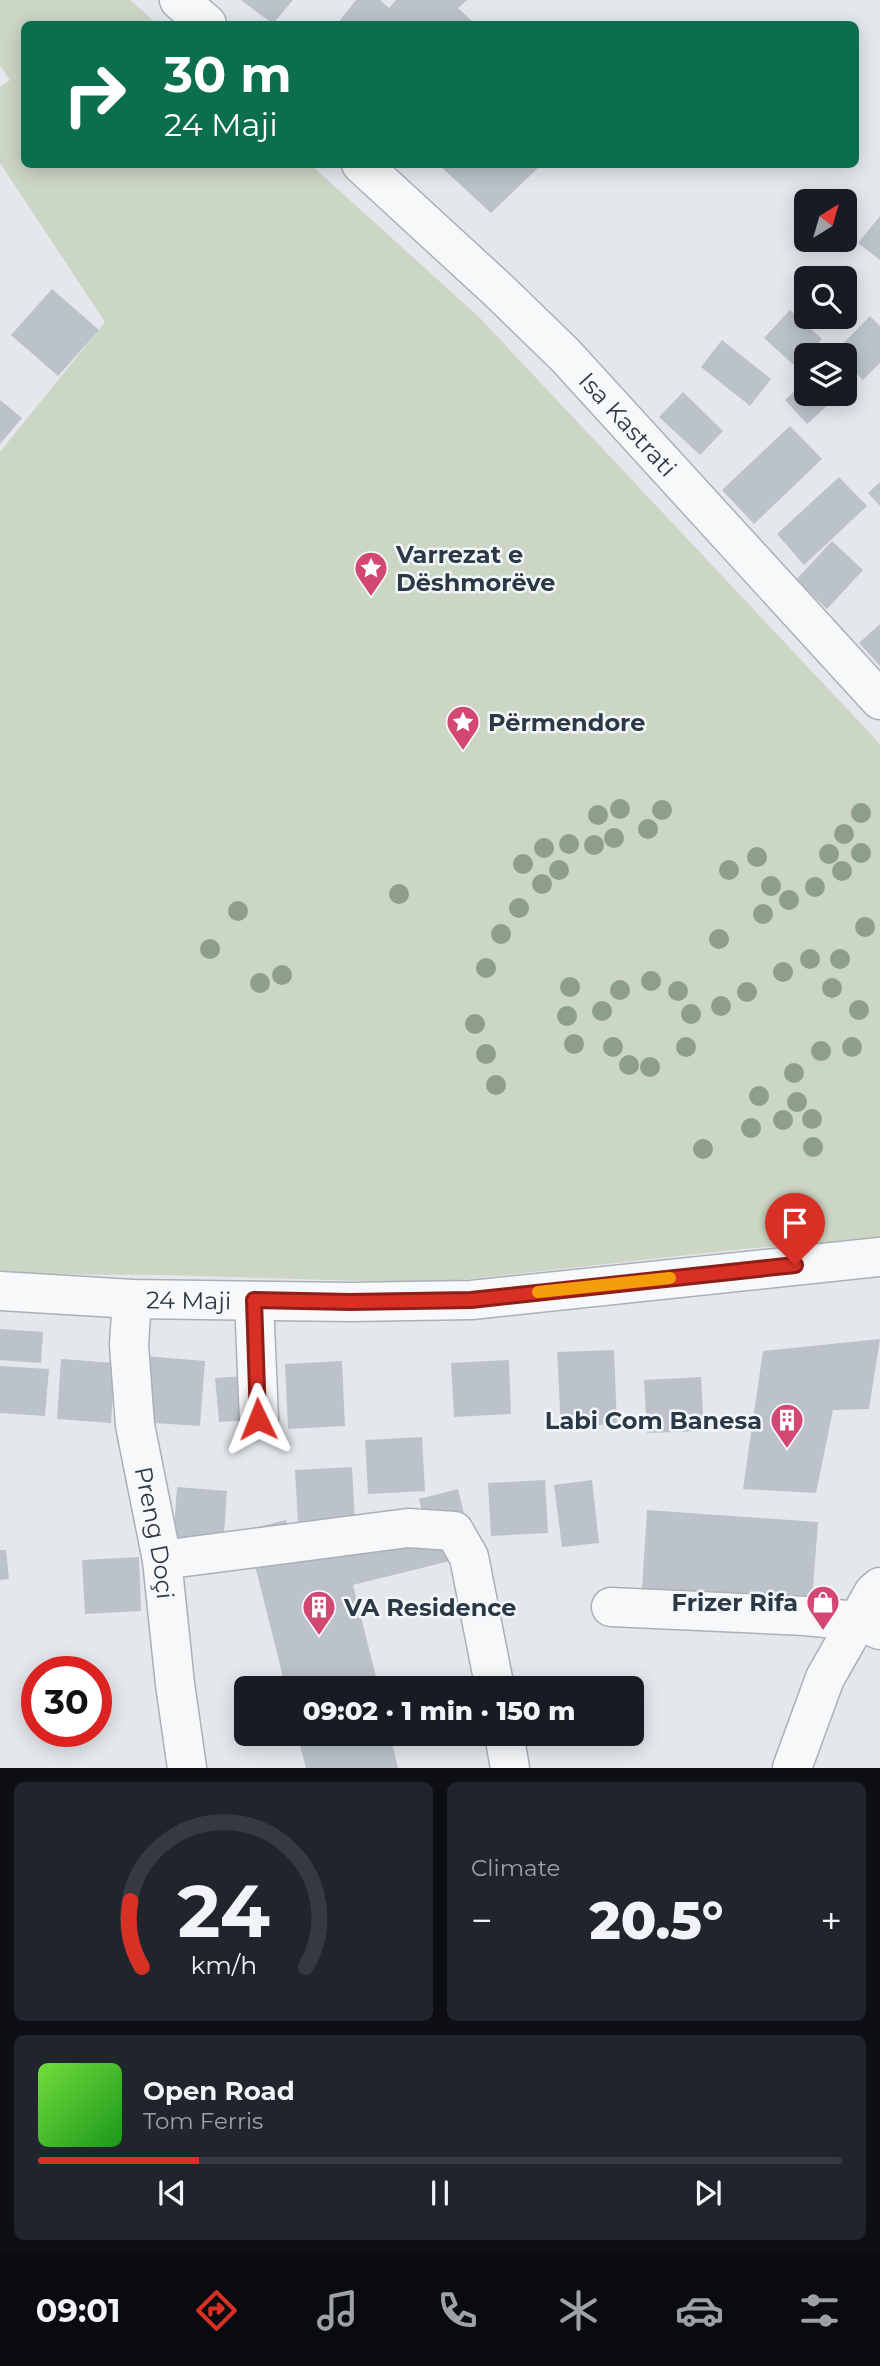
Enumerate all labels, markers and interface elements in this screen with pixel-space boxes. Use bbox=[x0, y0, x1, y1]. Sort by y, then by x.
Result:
text: 30 m bbox=[164, 45, 292, 104]
icon: right bbox=[49, 49, 140, 140]
text: 24 Maji bbox=[164, 105, 278, 144]
north arrow bbox=[794, 189, 858, 252]
map controls bbox=[794, 189, 857, 406]
button: search bbox=[794, 266, 857, 329]
button: layers bbox=[794, 343, 857, 406]
street label: Isa Kastrati bbox=[573, 366, 683, 482]
place label: Varrezat e Dëshmorëve bbox=[395, 540, 555, 597]
place icon: Varrezat e Dëshmorëve bbox=[352, 549, 390, 598]
place icon: Përmendore bbox=[444, 703, 482, 752]
place label: Përmendore bbox=[488, 708, 645, 737]
pin bbox=[765, 1193, 825, 1265]
icon: arrive bbox=[776, 1204, 814, 1242]
street label: 24 Maji bbox=[146, 1285, 232, 1315]
position arrow bbox=[221, 1382, 295, 1456]
building icon: Labi Com Banesa bbox=[768, 1401, 806, 1450]
place label: Labi Com Banesa bbox=[545, 1406, 762, 1435]
street label: Preng Doçi bbox=[129, 1464, 180, 1600]
shop icon: Frizer Rifa bbox=[804, 1583, 842, 1632]
building icon: VA Residence bbox=[300, 1588, 338, 1637]
place label: Frizer Rifa bbox=[672, 1588, 798, 1617]
place label: VA Residence bbox=[343, 1593, 517, 1622]
speed limit sign: 30 bbox=[21, 1656, 112, 1747]
text: 09:02 · 1 min · 150 m bbox=[303, 1695, 575, 1727]
text: Climate bbox=[471, 1854, 560, 1882]
text: 24 bbox=[177, 1868, 270, 1956]
text: 20.5° bbox=[590, 1889, 723, 1952]
text: − bbox=[471, 1897, 493, 1944]
text: + bbox=[820, 1897, 842, 1944]
text: km/h bbox=[190, 1950, 257, 1980]
text: Open Road bbox=[143, 2075, 295, 2107]
text: Tom Ferris bbox=[143, 2107, 263, 2135]
icon: previous bbox=[153, 2174, 191, 2212]
icon: pause bbox=[421, 2174, 459, 2212]
icon: next bbox=[689, 2174, 727, 2212]
icon: directions bbox=[192, 2286, 241, 2335]
icon: music bbox=[313, 2286, 362, 2335]
icon: phone bbox=[433, 2286, 482, 2335]
icon: climate bbox=[554, 2286, 603, 2335]
icon: car bbox=[675, 2286, 724, 2335]
icon: filters bbox=[795, 2286, 844, 2335]
text: 09:01 bbox=[36, 2291, 120, 2330]

